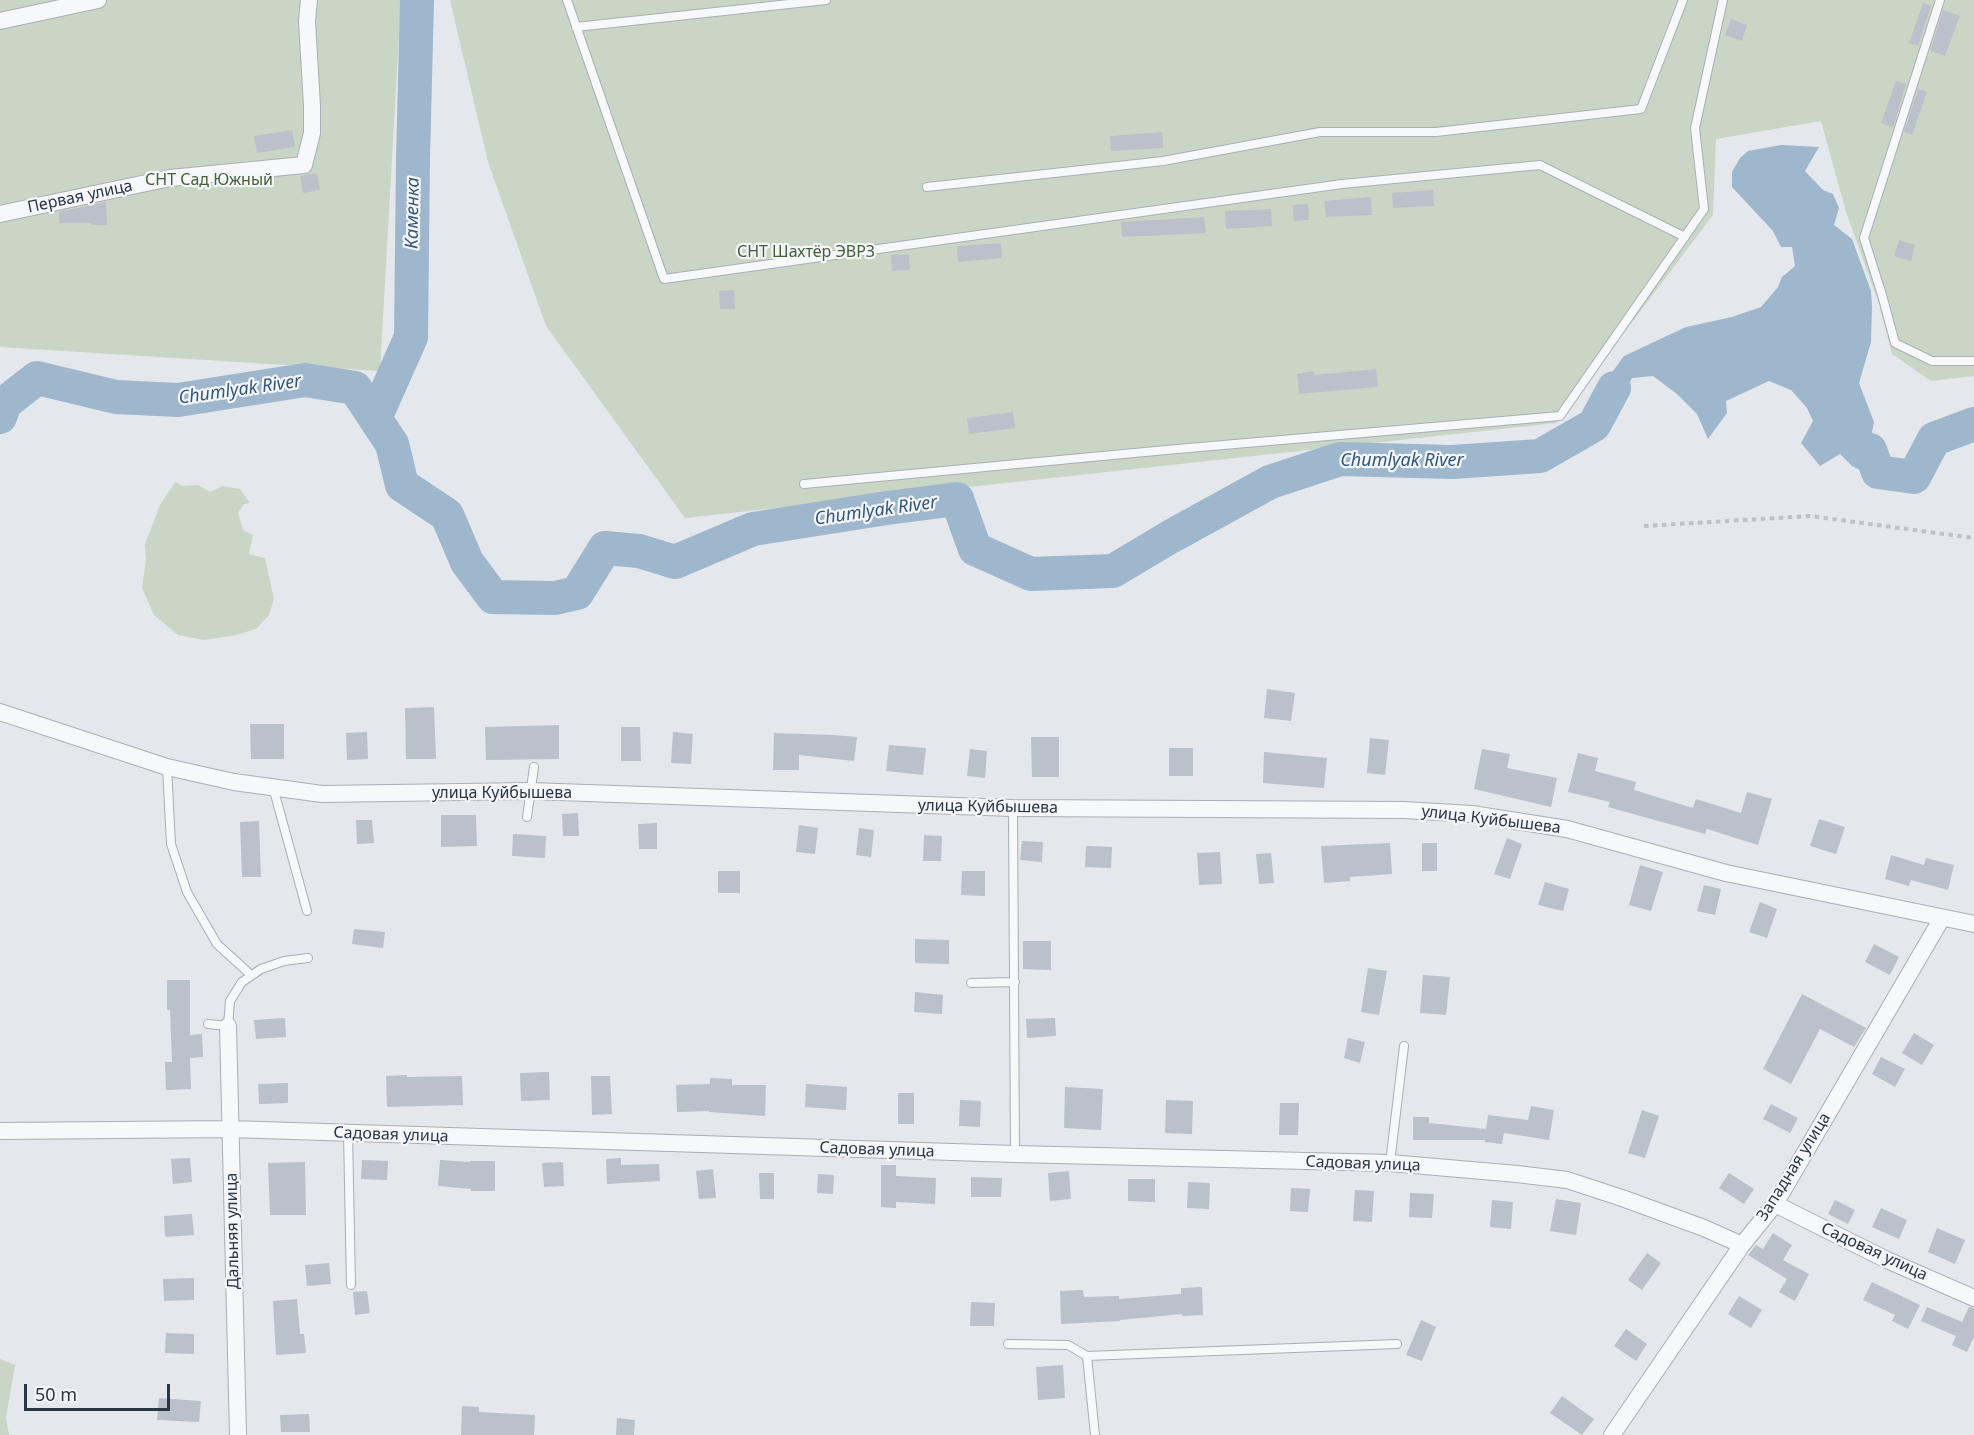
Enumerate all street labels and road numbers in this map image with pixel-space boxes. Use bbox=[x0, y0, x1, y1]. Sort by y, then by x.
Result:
street label: Первая улица bbox=[26, 176, 134, 218]
street label: улица Куйбышева bbox=[432, 783, 572, 803]
street label: улица Куйбышева bbox=[918, 796, 1058, 818]
street label: улица Куйбышева bbox=[1420, 802, 1562, 838]
street label: Западная улица bbox=[1753, 1109, 1835, 1225]
street label: Садовая улица bbox=[333, 1123, 449, 1147]
street label: Садовая улица bbox=[819, 1138, 935, 1162]
street label: Садовая улица bbox=[1305, 1152, 1421, 1176]
street label: Дальняя улица bbox=[222, 1173, 244, 1289]
street label: Садовая улица bbox=[1818, 1219, 1930, 1285]

